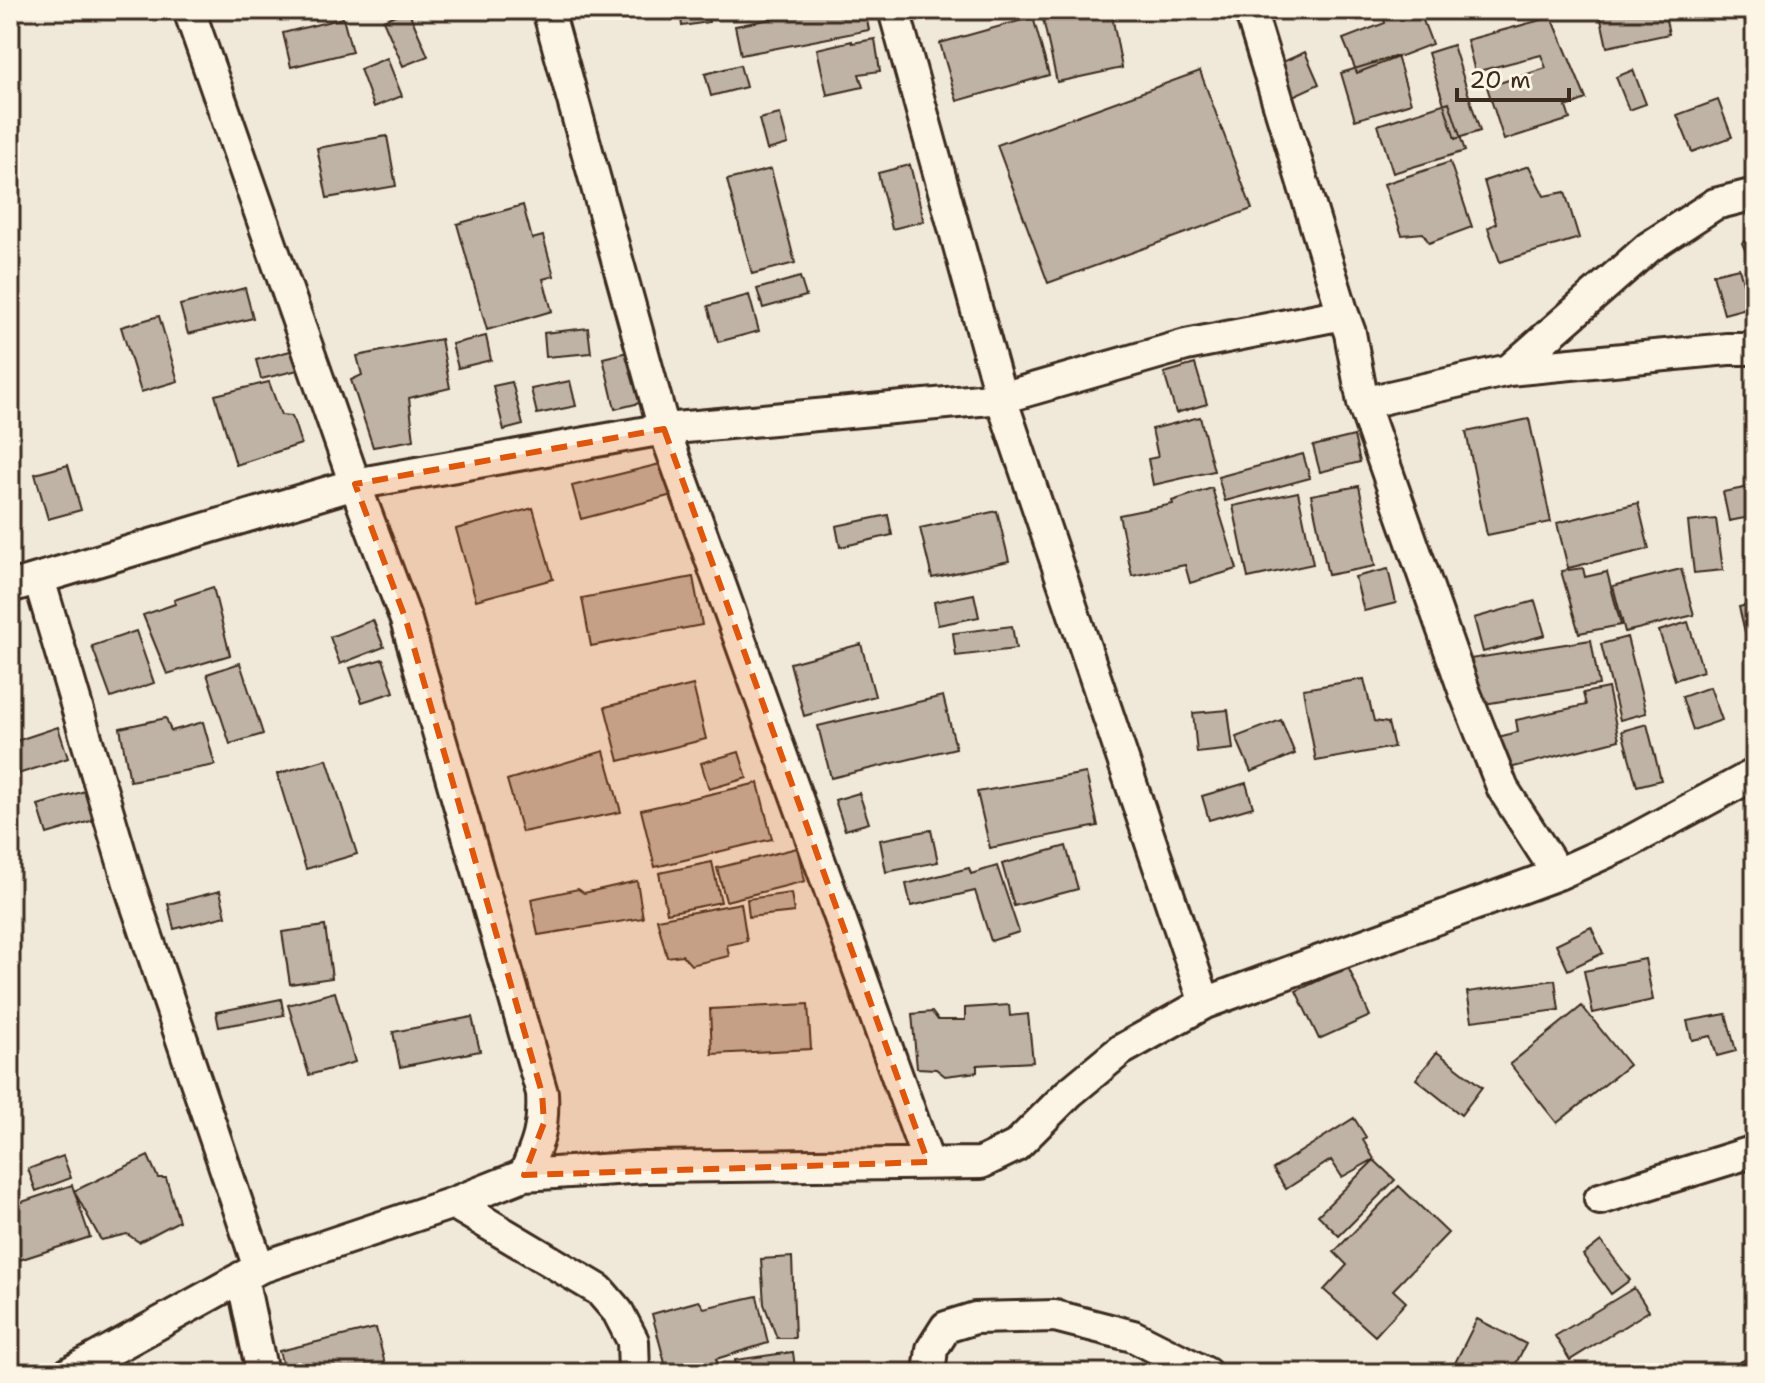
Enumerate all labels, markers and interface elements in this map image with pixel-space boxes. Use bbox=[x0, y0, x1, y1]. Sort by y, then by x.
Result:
scale bar bbox=[1457, 52, 1569, 102]
text: 20 m bbox=[1469, 64, 1531, 96]

